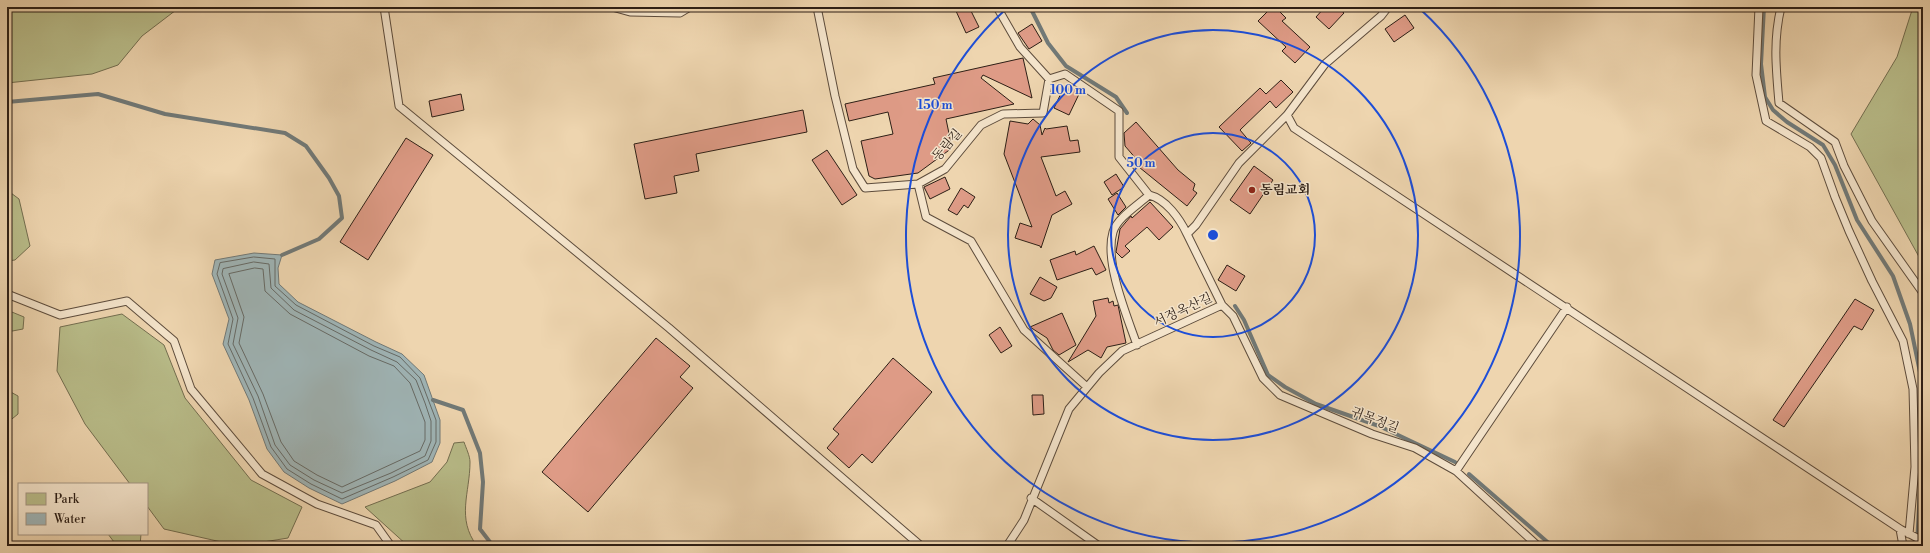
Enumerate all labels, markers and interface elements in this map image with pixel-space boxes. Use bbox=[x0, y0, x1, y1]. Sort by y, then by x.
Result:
text: 100 m bbox=[1050, 83, 1086, 98]
text: 150 m bbox=[918, 98, 952, 113]
street label: 동림길 bbox=[929, 126, 965, 164]
text: 50 m bbox=[1126, 156, 1156, 171]
place label: 동림교회 bbox=[1260, 182, 1310, 198]
marker: 동림교회 bbox=[1247, 185, 1257, 195]
centre of rings bbox=[1206, 228, 1220, 242]
street label: 서정옥산길 bbox=[1151, 289, 1215, 331]
street label: 귀목정길 bbox=[1349, 404, 1401, 436]
legend bbox=[18, 483, 148, 535]
text: Park bbox=[54, 492, 80, 507]
text: Water bbox=[53, 512, 86, 527]

